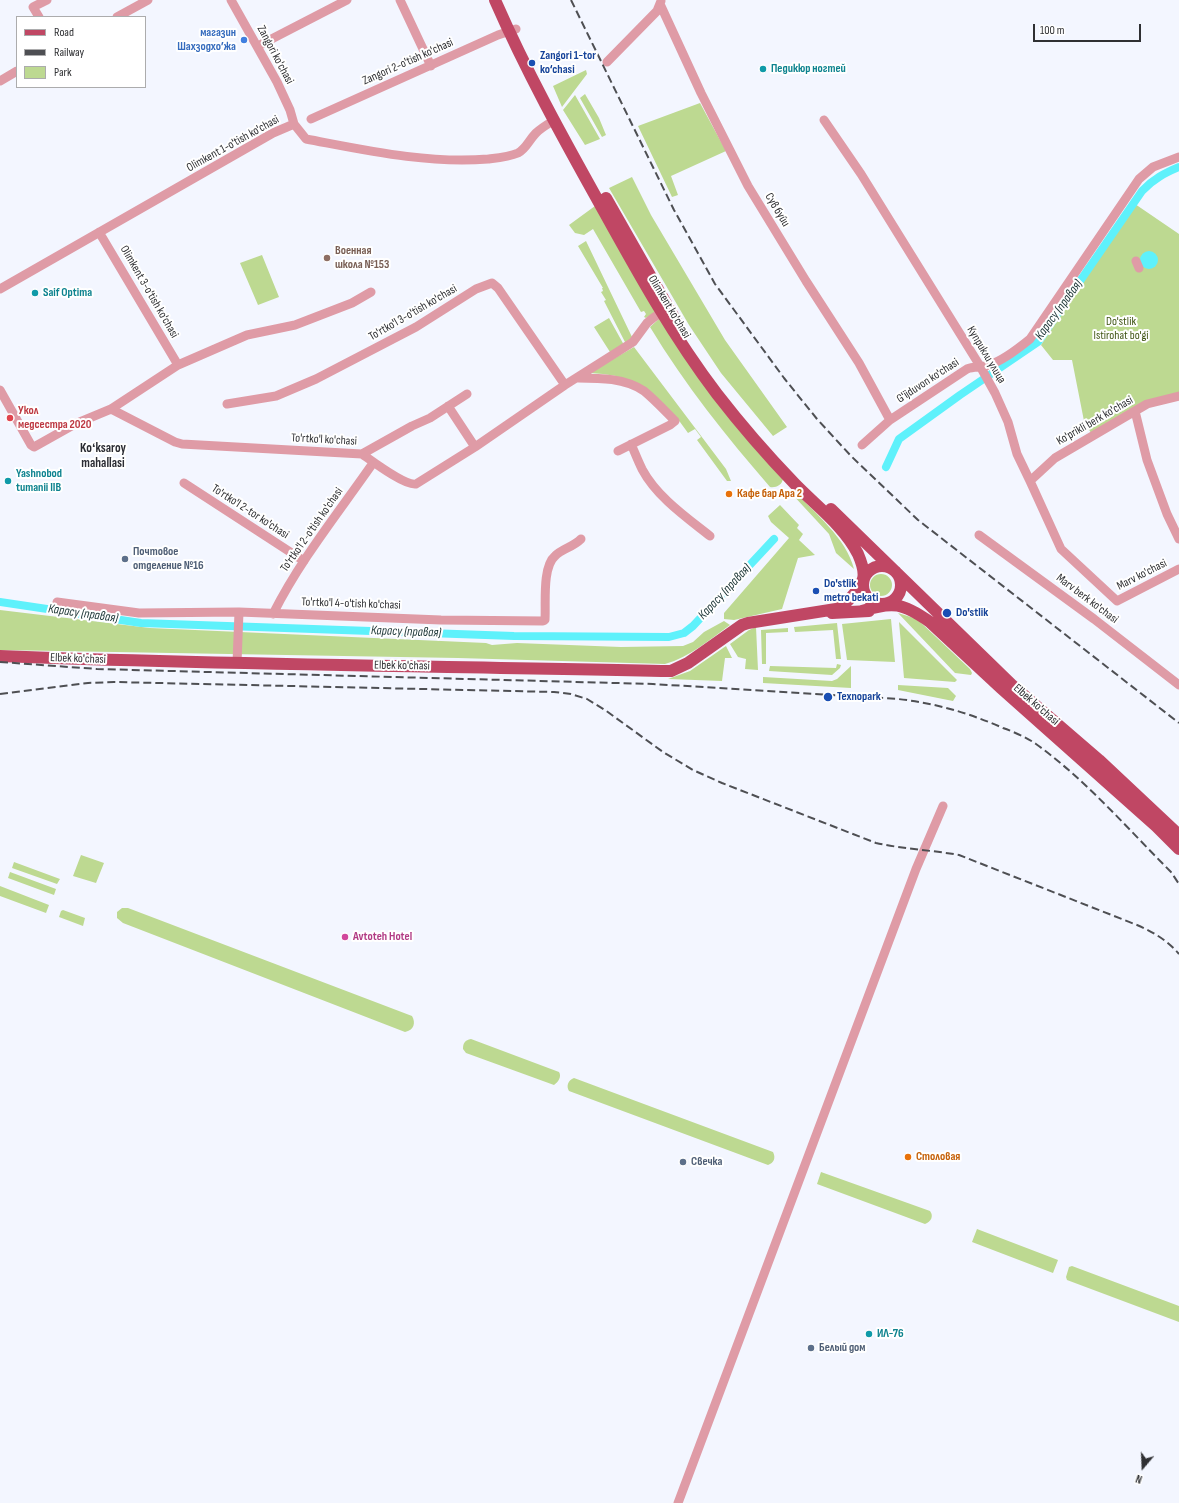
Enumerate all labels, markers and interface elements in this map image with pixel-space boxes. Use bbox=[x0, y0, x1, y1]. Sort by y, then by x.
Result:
legend bbox=[16, 16, 146, 88]
scale bar bbox=[1035, 16, 1143, 42]
street label: Zangori ko'chasi bbox=[254, 23, 296, 87]
text: 100 m bbox=[1040, 23, 1065, 38]
text: Road bbox=[54, 25, 74, 40]
place label: магазин Шахзодхо’жа bbox=[177, 26, 236, 54]
marker: магазин Шахзодхо’жа bbox=[239, 35, 249, 45]
street label: Zangori 2-o'tish ko'chasi bbox=[360, 36, 456, 88]
text: Railway bbox=[54, 45, 84, 60]
place label: Zangori 1-tor ko‘chasi bbox=[540, 49, 596, 77]
marker: Zangori 1-tor ko‘chasi bbox=[527, 58, 537, 68]
place label: Педикюр ногтей bbox=[771, 62, 846, 76]
marker: Педикюр ногтей bbox=[758, 64, 768, 74]
text: Park bbox=[54, 65, 72, 80]
street label: Olimkent 1-o'tish ko'chasi bbox=[184, 113, 282, 175]
street label: Сув буйи bbox=[761, 190, 793, 230]
street label: Olimkent 3-o'tish ko'chasi bbox=[117, 243, 181, 341]
place label: Военная школа №153 bbox=[335, 244, 389, 272]
marker: Военная школа №153 bbox=[322, 253, 332, 263]
street label: Olimkent ko'chasi bbox=[645, 273, 693, 341]
water label: Карасу (правая) bbox=[1032, 277, 1086, 343]
street label: To'rtko'l 3-o'tish ko'chasi bbox=[366, 282, 460, 344]
place label: Saif Optima bbox=[43, 286, 92, 300]
marker: Saif Optima bbox=[30, 288, 40, 298]
park label: Do'stlik Istirohat bo'gi bbox=[1093, 315, 1149, 343]
street label: Куприкли улица bbox=[963, 324, 1009, 386]
street label: G'ijduvon ko'chasi bbox=[894, 356, 962, 406]
street label: Ko'prikli berk ko'chasi bbox=[1054, 393, 1136, 449]
place label: Укол медсестра 2020 bbox=[18, 404, 92, 432]
marker: Укол медсестра 2020 bbox=[5, 413, 15, 423]
street label: To'rtko'l ko'chasi bbox=[291, 431, 357, 449]
district label: Koʻksaroy mahallasi bbox=[80, 441, 126, 472]
place label: Yashnobod tumanii IIB bbox=[16, 467, 62, 495]
marker: Yashnobod tumanii IIB bbox=[3, 476, 13, 486]
street label: To'rtko'l 2-tor ko'chasi bbox=[209, 482, 291, 542]
street label: To'rtko'l 2-o'tish ko'chasi bbox=[278, 485, 346, 575]
place label: Кафе бар Ара 2 bbox=[737, 487, 802, 501]
marker: Кафе бар Ара 2 bbox=[724, 489, 734, 499]
place label: Почтовое отделение №16 bbox=[133, 545, 204, 573]
marker: Почтовое отделение №16 bbox=[120, 554, 130, 564]
street label: Marv ko'chasi bbox=[1115, 556, 1169, 594]
water label: Карасу (правая) bbox=[695, 561, 755, 623]
street label: Marv berk ko'chasi bbox=[1053, 571, 1121, 627]
place label: Do'stlik metro bekati bbox=[824, 577, 878, 605]
marker: Do'stlik metro bekati bbox=[811, 586, 821, 596]
street label: To'rtko'l 4-o'tish ko'chasi bbox=[301, 595, 401, 613]
water label: Карасу (правая) bbox=[47, 601, 119, 627]
place label: Do'stlik bbox=[956, 606, 988, 620]
marker: Do'stlik bbox=[941, 607, 953, 619]
water label: Карасу (правая) bbox=[371, 623, 441, 641]
street label: Elbek ko'chasi bbox=[50, 651, 106, 667]
street label: Elbek ko'chasi bbox=[374, 658, 430, 674]
street label: Elbek ko'chasi bbox=[1010, 681, 1062, 729]
place label: Texnopark bbox=[837, 690, 881, 704]
marker: Texnopark bbox=[822, 691, 834, 703]
place label: Avtoteh Hotel bbox=[353, 930, 412, 944]
marker: Avtoteh Hotel bbox=[340, 932, 350, 942]
place label: Столовая bbox=[916, 1150, 960, 1164]
marker: Столовая bbox=[903, 1152, 913, 1162]
place label: Свечка bbox=[691, 1155, 722, 1169]
marker: Свечка bbox=[678, 1157, 688, 1167]
place label: ИЛ-76 bbox=[877, 1327, 904, 1341]
marker: ИЛ-76 bbox=[864, 1329, 874, 1339]
place label: Белый дом bbox=[819, 1341, 866, 1355]
marker: Белый дом bbox=[806, 1343, 816, 1353]
north arrow bbox=[1123, 1447, 1163, 1487]
text: N bbox=[1134, 1472, 1144, 1486]

